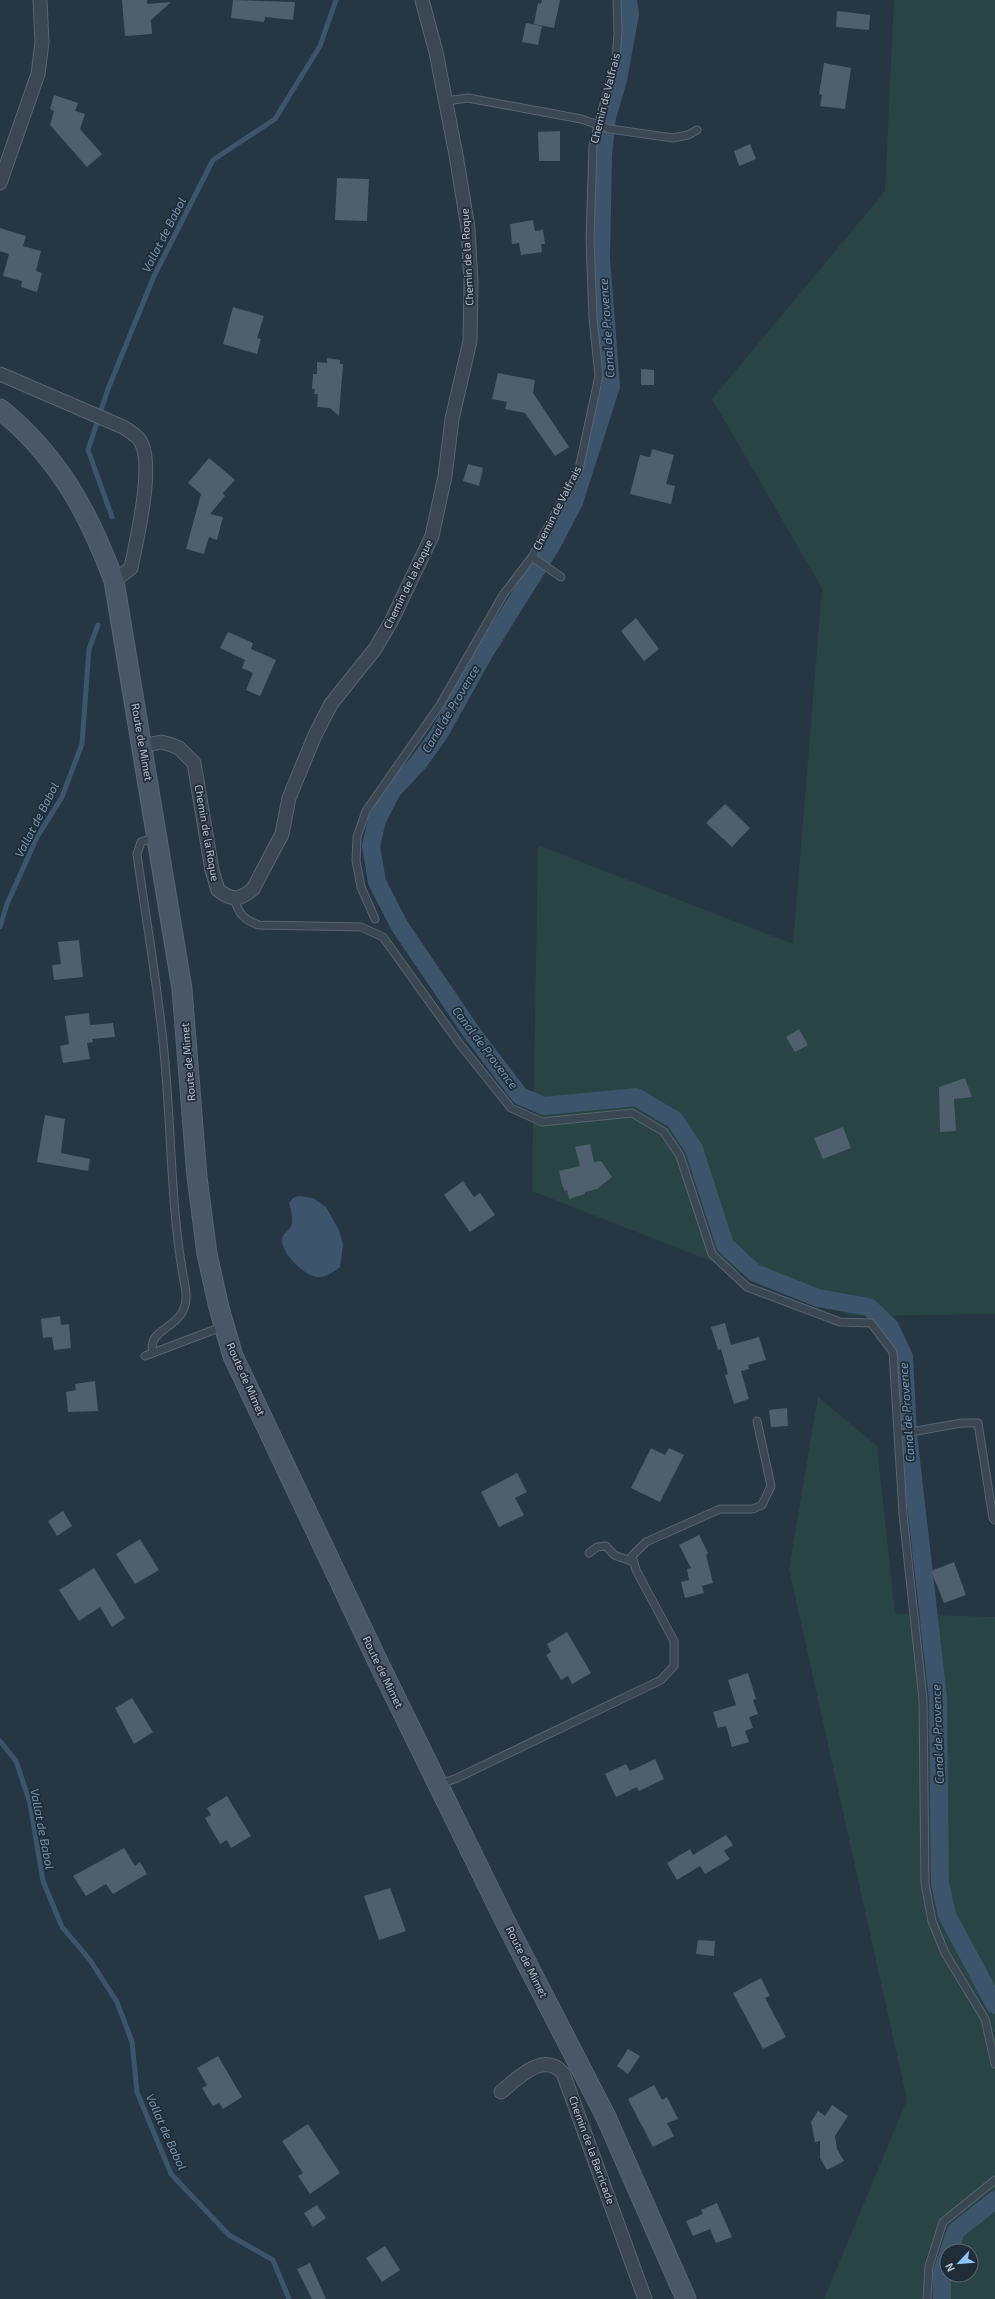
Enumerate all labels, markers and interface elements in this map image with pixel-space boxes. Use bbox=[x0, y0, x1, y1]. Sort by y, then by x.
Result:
street label: Chemin de Valfrais bbox=[587, 51, 622, 144]
water label: Vallat de Babol bbox=[138, 195, 188, 274]
street label: Chemin de la Roque bbox=[457, 208, 476, 306]
water label: Canal de Provence bbox=[596, 277, 616, 378]
street label: Chemin de Valfrais bbox=[530, 463, 584, 552]
street label: Chemin de la Roque bbox=[380, 537, 435, 631]
water label: Canal de Provence bbox=[418, 662, 482, 755]
street label: Route de Mimet bbox=[129, 702, 156, 782]
water label: Vallat de Babol bbox=[11, 780, 61, 859]
street label: Chemin de la Roque bbox=[193, 784, 222, 882]
water label: Canal de Provence bbox=[450, 1003, 522, 1092]
street label: Route de Mimet bbox=[178, 1022, 197, 1102]
street label: Route de Mimet bbox=[225, 1340, 268, 1417]
water label: Canal de Provence bbox=[896, 1361, 916, 1462]
street label: Route de Mimet bbox=[360, 1634, 407, 1710]
water label: Canal de Provence bbox=[928, 1683, 946, 1784]
water label: Vallat de Babol bbox=[28, 1787, 58, 1871]
street label: Route de Mimet bbox=[504, 1924, 551, 2000]
water label: Vallat de Babol bbox=[144, 2091, 190, 2172]
street label: Chemin de la Barricade bbox=[567, 2094, 618, 2206]
north arrow bbox=[939, 2243, 979, 2283]
text: N bbox=[942, 2261, 957, 2274]

